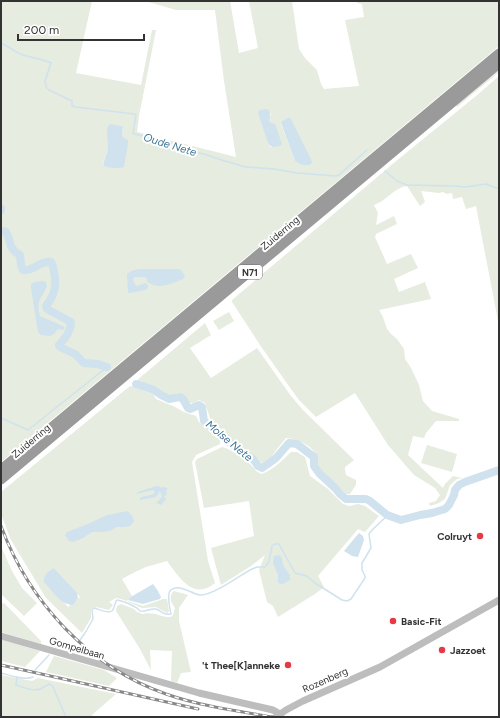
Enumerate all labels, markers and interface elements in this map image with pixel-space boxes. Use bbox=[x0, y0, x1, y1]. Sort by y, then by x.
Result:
scale bar bbox=[18, 16, 144, 42]
text: 200 m bbox=[24, 23, 59, 37]
water label: Oude Nete bbox=[142, 131, 198, 159]
street label: Zuiderring bbox=[258, 213, 302, 253]
road number: N71 bbox=[238, 265, 262, 279]
water label: Molse Nete bbox=[203, 418, 255, 464]
street label: Zuiderring bbox=[9, 421, 53, 461]
place label: Colruyt bbox=[437, 530, 472, 543]
marker: Colruyt bbox=[475, 531, 485, 541]
place label: Basic-Fit bbox=[401, 615, 441, 628]
marker: Basic-Fit bbox=[388, 616, 398, 626]
street label: Gompelbaan bbox=[48, 634, 107, 662]
place label: Jazzoet bbox=[450, 644, 486, 657]
marker: Jazzoet bbox=[437, 645, 447, 655]
place label: 't Thee[K]anneke bbox=[202, 659, 280, 672]
marker: 't Thee[K]anneke bbox=[283, 660, 293, 670]
street label: Rozenberg bbox=[300, 664, 350, 696]

